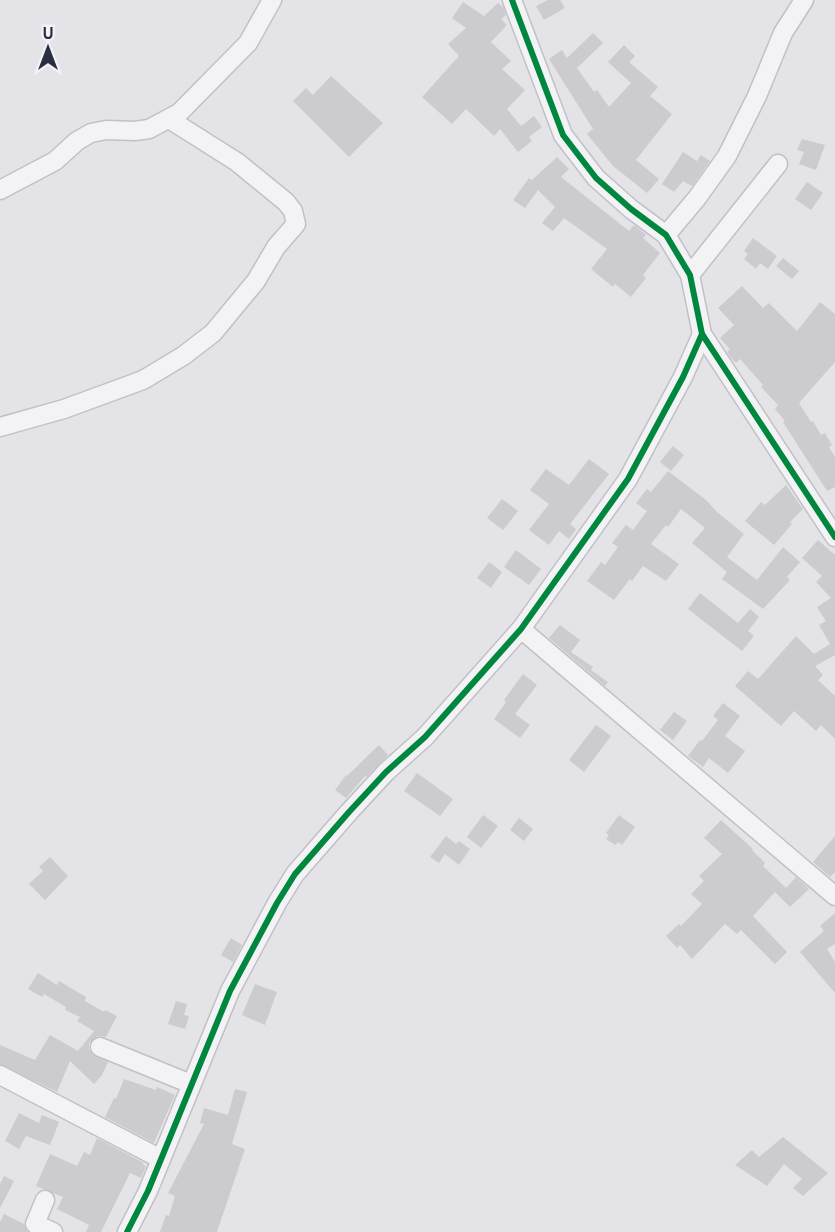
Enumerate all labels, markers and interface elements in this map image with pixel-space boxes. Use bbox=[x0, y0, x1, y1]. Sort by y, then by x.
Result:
north arrow bbox=[18, 18, 78, 78]
text: U bbox=[42, 24, 54, 42]

